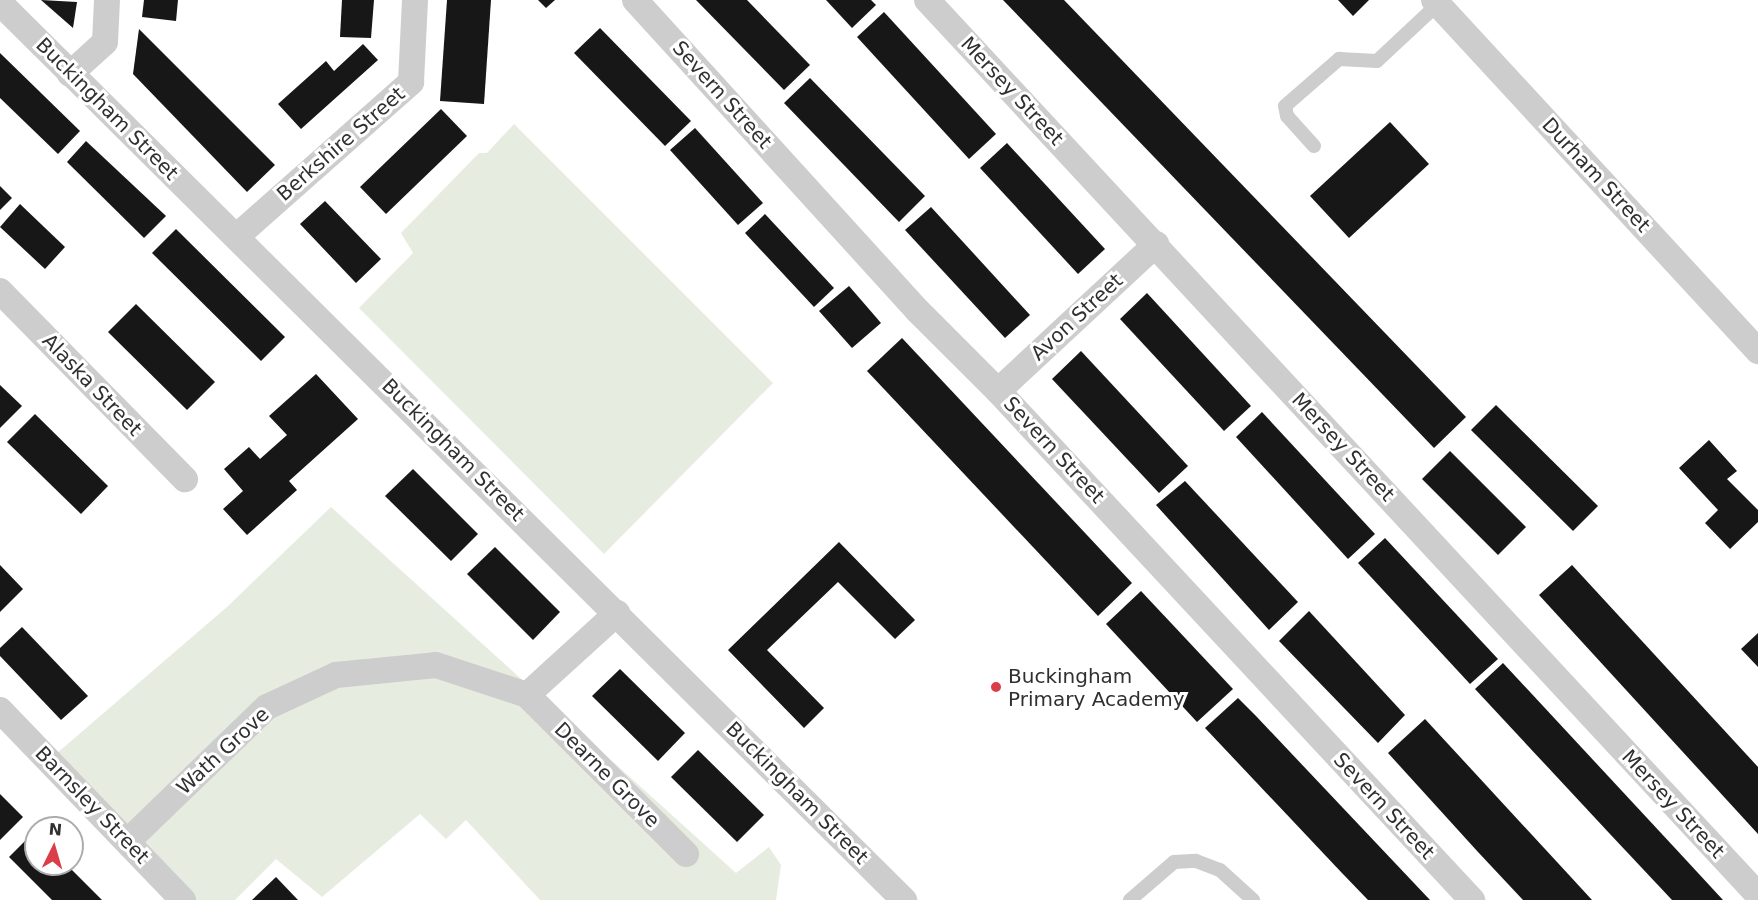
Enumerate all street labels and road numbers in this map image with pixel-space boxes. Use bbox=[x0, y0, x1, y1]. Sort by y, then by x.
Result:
street label: Mersey Street bbox=[956, 32, 1068, 150]
street label: Buckingham Street bbox=[31, 33, 183, 185]
street label: Severn Street bbox=[667, 36, 777, 154]
street label: Berkshire Street bbox=[272, 82, 410, 206]
street label: Durham Street bbox=[1537, 113, 1655, 237]
street label: Avon Street bbox=[1026, 269, 1128, 365]
street label: Alaska Street bbox=[37, 329, 147, 441]
street label: Buckingham Street bbox=[377, 374, 529, 526]
street label: Mersey Street bbox=[1287, 388, 1399, 506]
street label: Severn Street bbox=[999, 392, 1109, 508]
street label: Wath Grove bbox=[172, 702, 274, 800]
street label: Dearne Grove bbox=[549, 717, 665, 833]
street label: Buckingham Street bbox=[721, 717, 873, 869]
street label: Barnsley Street bbox=[30, 741, 154, 869]
street label: Mersey Street bbox=[1617, 745, 1729, 863]
street label: Severn Street bbox=[1329, 748, 1439, 864]

